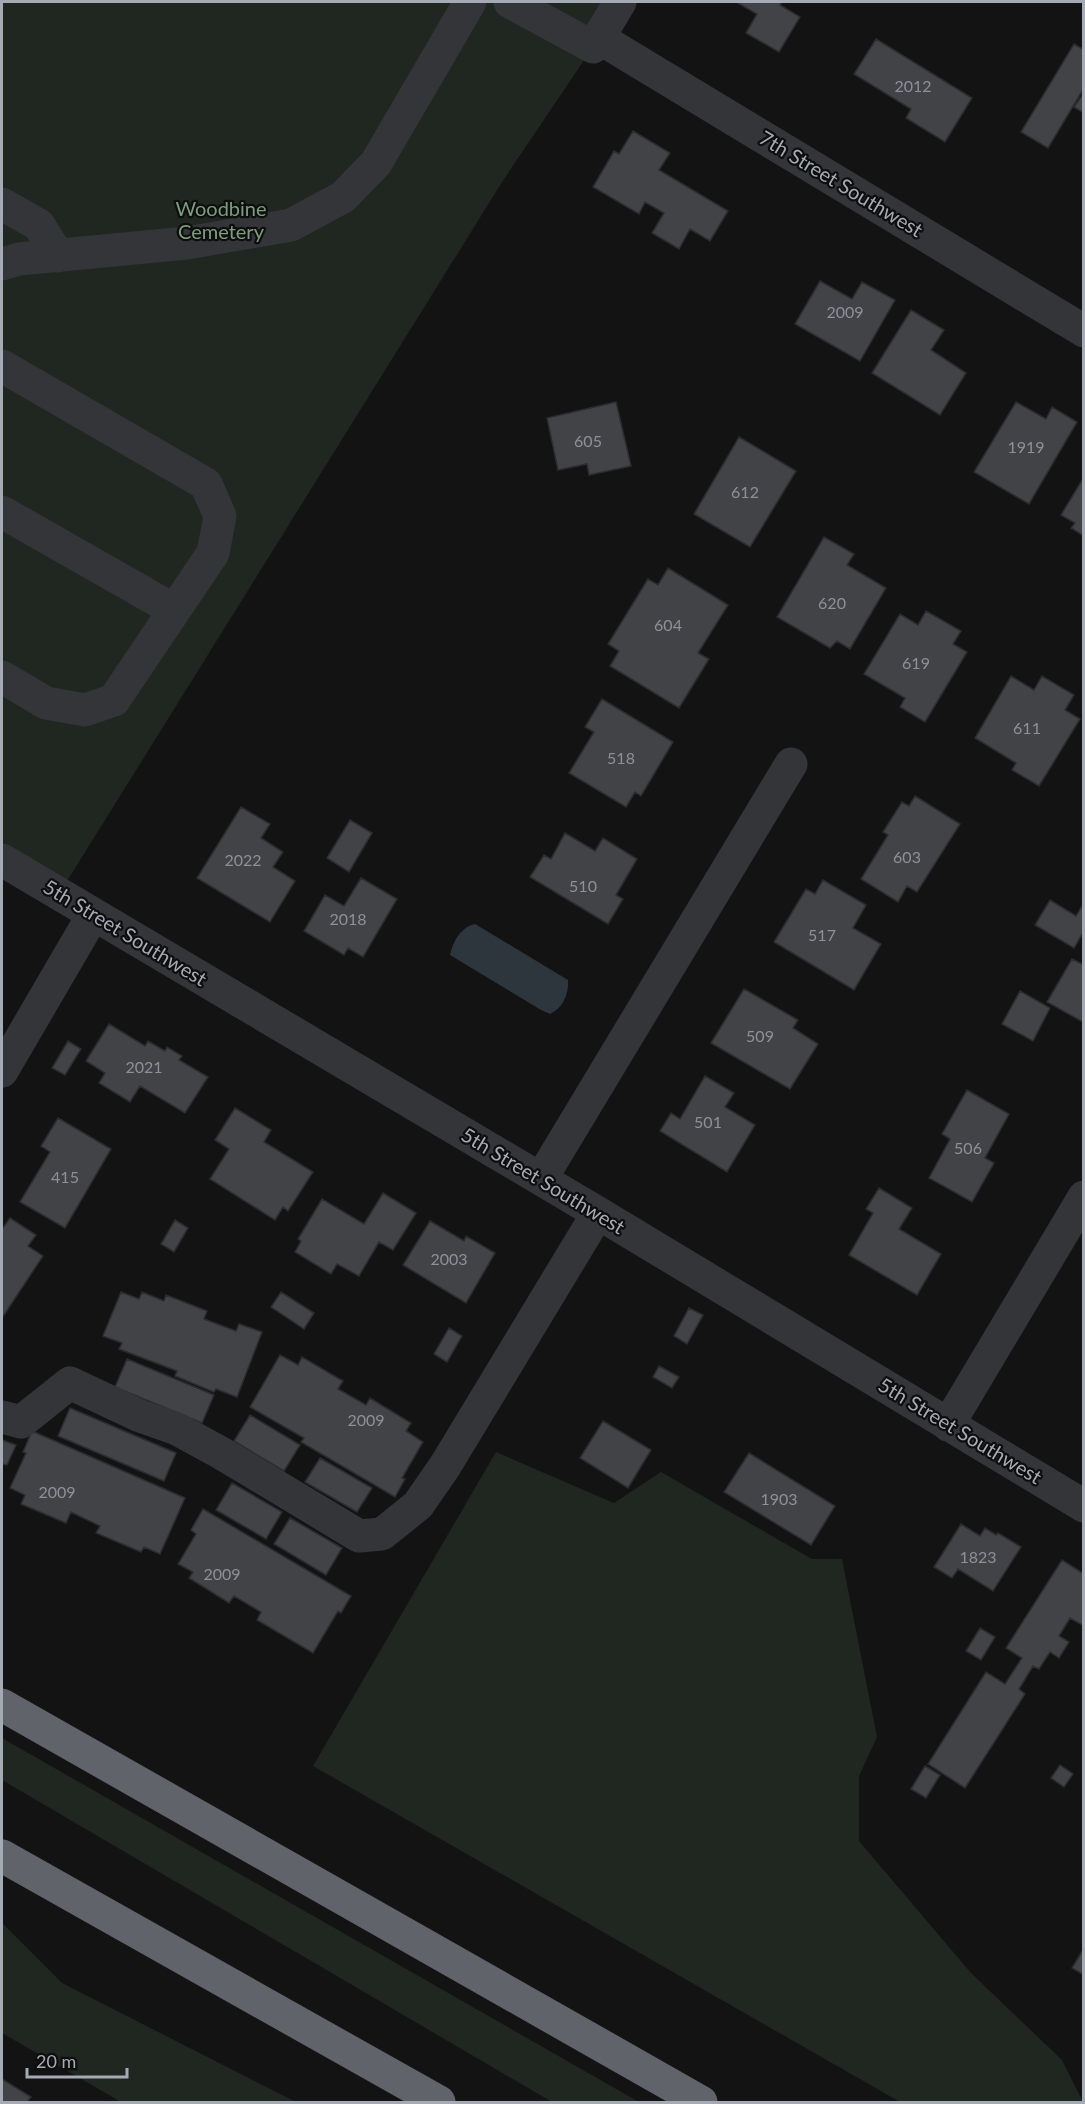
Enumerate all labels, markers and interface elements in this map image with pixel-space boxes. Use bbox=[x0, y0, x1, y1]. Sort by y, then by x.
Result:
house number: 2012 bbox=[894, 76, 932, 95]
street label: 7th Street Southwest bbox=[755, 125, 928, 241]
park label: Woodbine Cemetery bbox=[175, 196, 267, 243]
house number: 2009 bbox=[826, 302, 864, 321]
house number: 605 bbox=[574, 431, 602, 450]
house number: 1919 bbox=[1007, 437, 1045, 456]
house number: 612 bbox=[731, 482, 759, 501]
house number: 620 bbox=[818, 593, 846, 612]
house number: 604 bbox=[654, 615, 682, 634]
house number: 619 bbox=[902, 653, 930, 672]
house number: 611 bbox=[1013, 718, 1041, 737]
house number: 518 bbox=[607, 748, 635, 767]
house number: 603 bbox=[893, 847, 921, 866]
house number: 2022 bbox=[224, 850, 262, 869]
street label: 5th Street Southwest bbox=[39, 874, 212, 990]
house number: 510 bbox=[569, 876, 597, 895]
house number: 2018 bbox=[329, 909, 367, 928]
house number: 517 bbox=[808, 925, 836, 944]
house number: 509 bbox=[746, 1026, 774, 1045]
house number: 2021 bbox=[125, 1057, 163, 1076]
house number: 501 bbox=[694, 1112, 722, 1131]
street label: 5th Street Southwest bbox=[457, 1122, 630, 1238]
house number: 506 bbox=[954, 1138, 982, 1157]
house number: 415 bbox=[51, 1167, 79, 1186]
house number: 2003 bbox=[430, 1249, 468, 1268]
street label: 5th Street Southwest bbox=[874, 1372, 1047, 1488]
house number: 2009 bbox=[347, 1410, 385, 1429]
house number: 2009 bbox=[38, 1482, 76, 1501]
house number: 1903 bbox=[760, 1489, 798, 1508]
house number: 1823 bbox=[959, 1547, 997, 1566]
house number: 2009 bbox=[203, 1564, 241, 1583]
scale bar bbox=[27, 2041, 128, 2079]
text: 20 m bbox=[36, 2050, 76, 2072]

